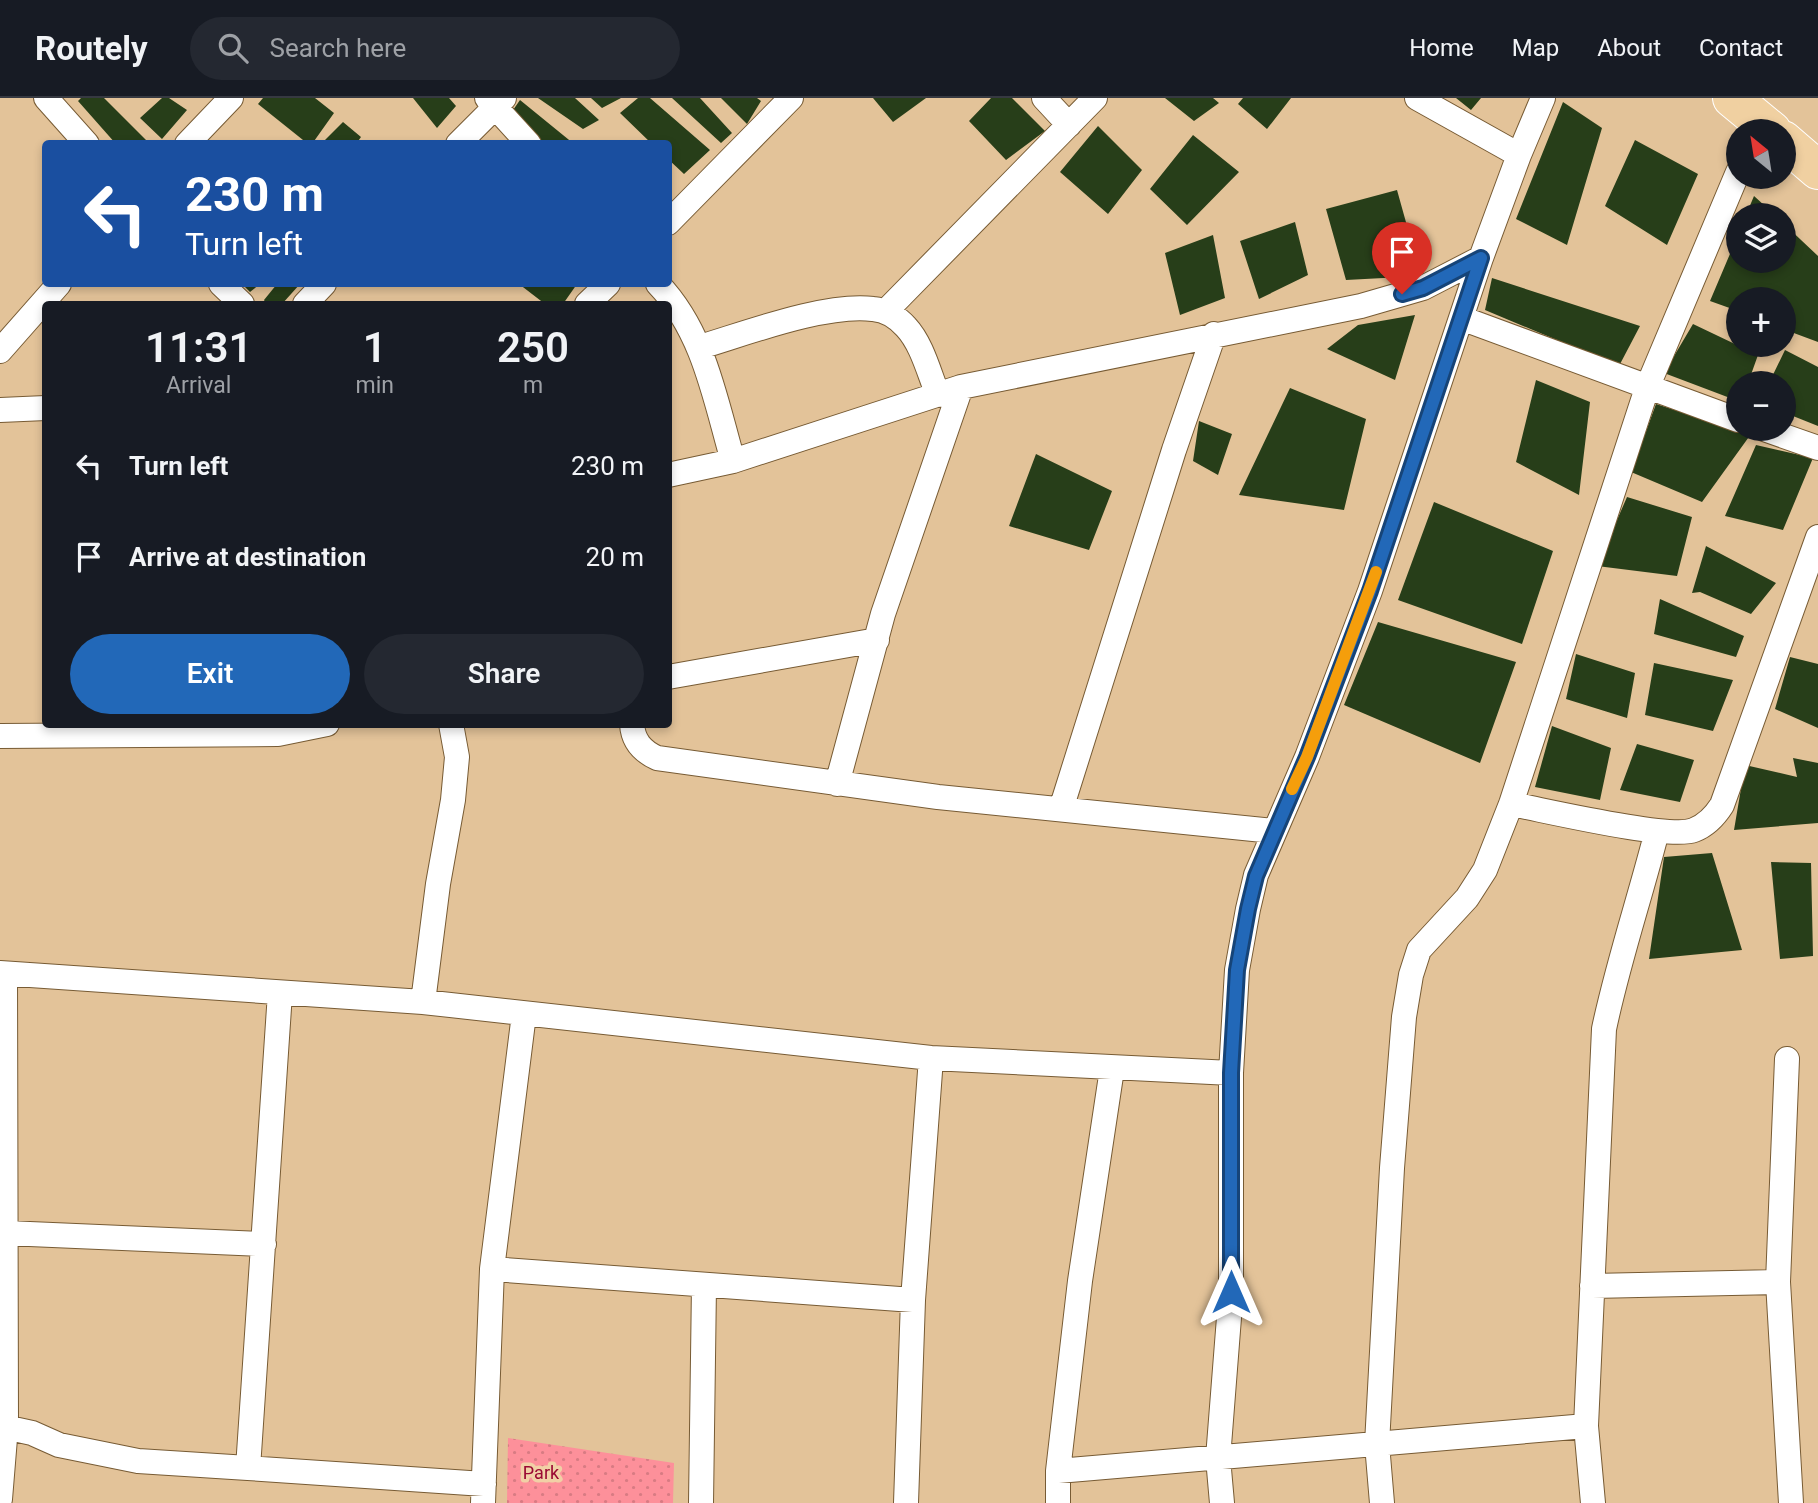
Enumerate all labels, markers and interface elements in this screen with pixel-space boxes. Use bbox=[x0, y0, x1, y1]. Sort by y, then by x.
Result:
search box bbox=[190, 17, 680, 80]
text: Routely bbox=[35, 29, 148, 68]
icon: search bbox=[214, 29, 252, 67]
text: Search here bbox=[270, 33, 406, 63]
text: Home bbox=[1409, 34, 1474, 62]
text: Map bbox=[1512, 34, 1559, 62]
text: About bbox=[1597, 34, 1661, 62]
text: Contact bbox=[1699, 34, 1783, 62]
north arrow bbox=[1726, 119, 1796, 189]
map controls bbox=[1726, 119, 1796, 441]
text: 230 m bbox=[185, 166, 324, 223]
icon: left bbox=[70, 168, 161, 259]
button: layers bbox=[1726, 203, 1796, 273]
pin bbox=[1372, 222, 1432, 294]
text: Turn left bbox=[185, 225, 303, 263]
icon: arrive bbox=[1383, 233, 1421, 271]
button: + bbox=[1726, 287, 1796, 357]
text: 11:31 bbox=[145, 323, 252, 372]
text: 1 bbox=[363, 323, 387, 372]
text: 250 bbox=[497, 323, 569, 372]
button: − bbox=[1726, 371, 1796, 441]
text: Arrival bbox=[166, 372, 231, 399]
text: min bbox=[355, 372, 394, 399]
text: m bbox=[523, 372, 543, 399]
icon: left bbox=[70, 447, 108, 485]
text: Turn left bbox=[129, 451, 228, 481]
text: 230 m bbox=[571, 451, 644, 481]
icon: arrive bbox=[70, 538, 108, 576]
text: Arrive at destination bbox=[129, 542, 366, 572]
text: 20 m bbox=[586, 542, 644, 572]
button: Exit bbox=[70, 634, 350, 714]
button: Share bbox=[364, 634, 644, 714]
position arrow bbox=[1194, 1255, 1268, 1329]
park label: Park bbox=[523, 1462, 560, 1483]

